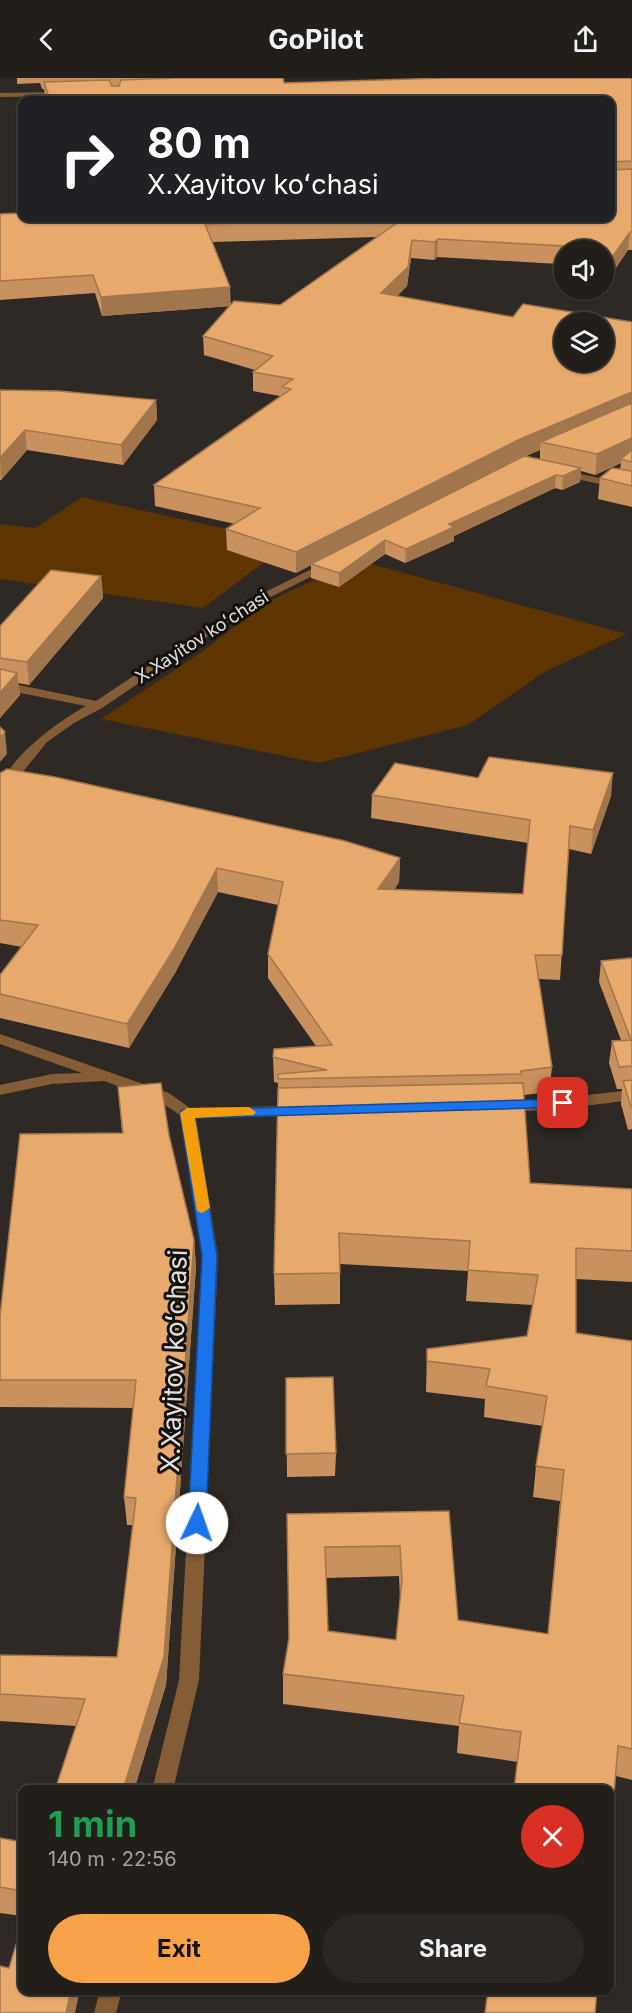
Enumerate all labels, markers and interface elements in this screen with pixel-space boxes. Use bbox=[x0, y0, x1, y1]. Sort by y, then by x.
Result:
icon: back bbox=[30, 23, 63, 56]
text: GoPilot bbox=[268, 23, 364, 56]
icon: share bbox=[569, 23, 602, 56]
text: 80 m bbox=[147, 117, 251, 168]
icon: right bbox=[48, 120, 126, 198]
text: X.Xayitov koʻchasi bbox=[147, 168, 379, 201]
map controls bbox=[554, 240, 614, 372]
button: sound bbox=[554, 240, 614, 300]
button: layers bbox=[554, 312, 614, 372]
street label: X.Xayitov koʻchasi bbox=[131, 586, 272, 687]
pin bbox=[537, 1077, 588, 1128]
icon: arrive bbox=[546, 1086, 579, 1119]
street label: X.Xayitov koʻchasi bbox=[154, 1249, 193, 1473]
position arrow bbox=[165, 1491, 229, 1555]
text: 1 min bbox=[48, 1802, 137, 1846]
button: close bbox=[521, 1805, 584, 1868]
text: 140 m · 22:56 bbox=[48, 1847, 177, 1871]
button: Exit bbox=[48, 1914, 310, 1983]
button: Share bbox=[322, 1914, 584, 1983]

